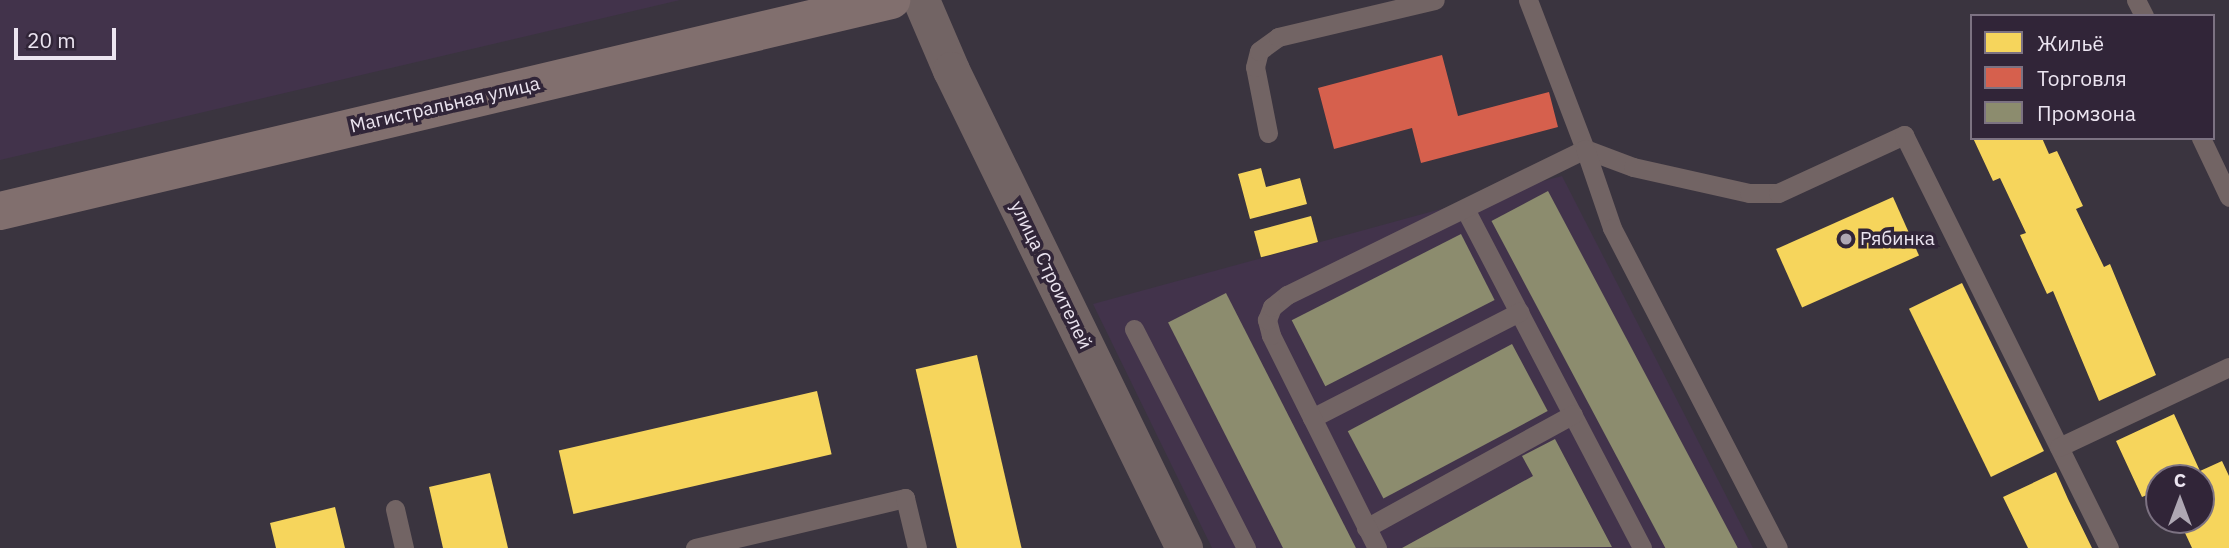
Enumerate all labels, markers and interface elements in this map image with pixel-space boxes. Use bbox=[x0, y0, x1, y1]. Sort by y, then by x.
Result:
scale bar bbox=[18, 14, 119, 58]
legend bbox=[1970, 14, 2215, 140]
text: 20 m bbox=[27, 26, 76, 54]
text: Жильё bbox=[2037, 29, 2104, 57]
text: Торговля bbox=[2037, 64, 2127, 92]
street label: Магистральная улица bbox=[348, 72, 542, 138]
text: Промзона bbox=[2037, 99, 2136, 127]
street label: улица Строителей bbox=[1005, 197, 1097, 353]
place label: Рябинка bbox=[1860, 228, 1935, 250]
marker: Рябинка bbox=[1838, 231, 1854, 247]
north arrow bbox=[2145, 464, 2215, 534]
text: С bbox=[2174, 468, 2186, 492]

